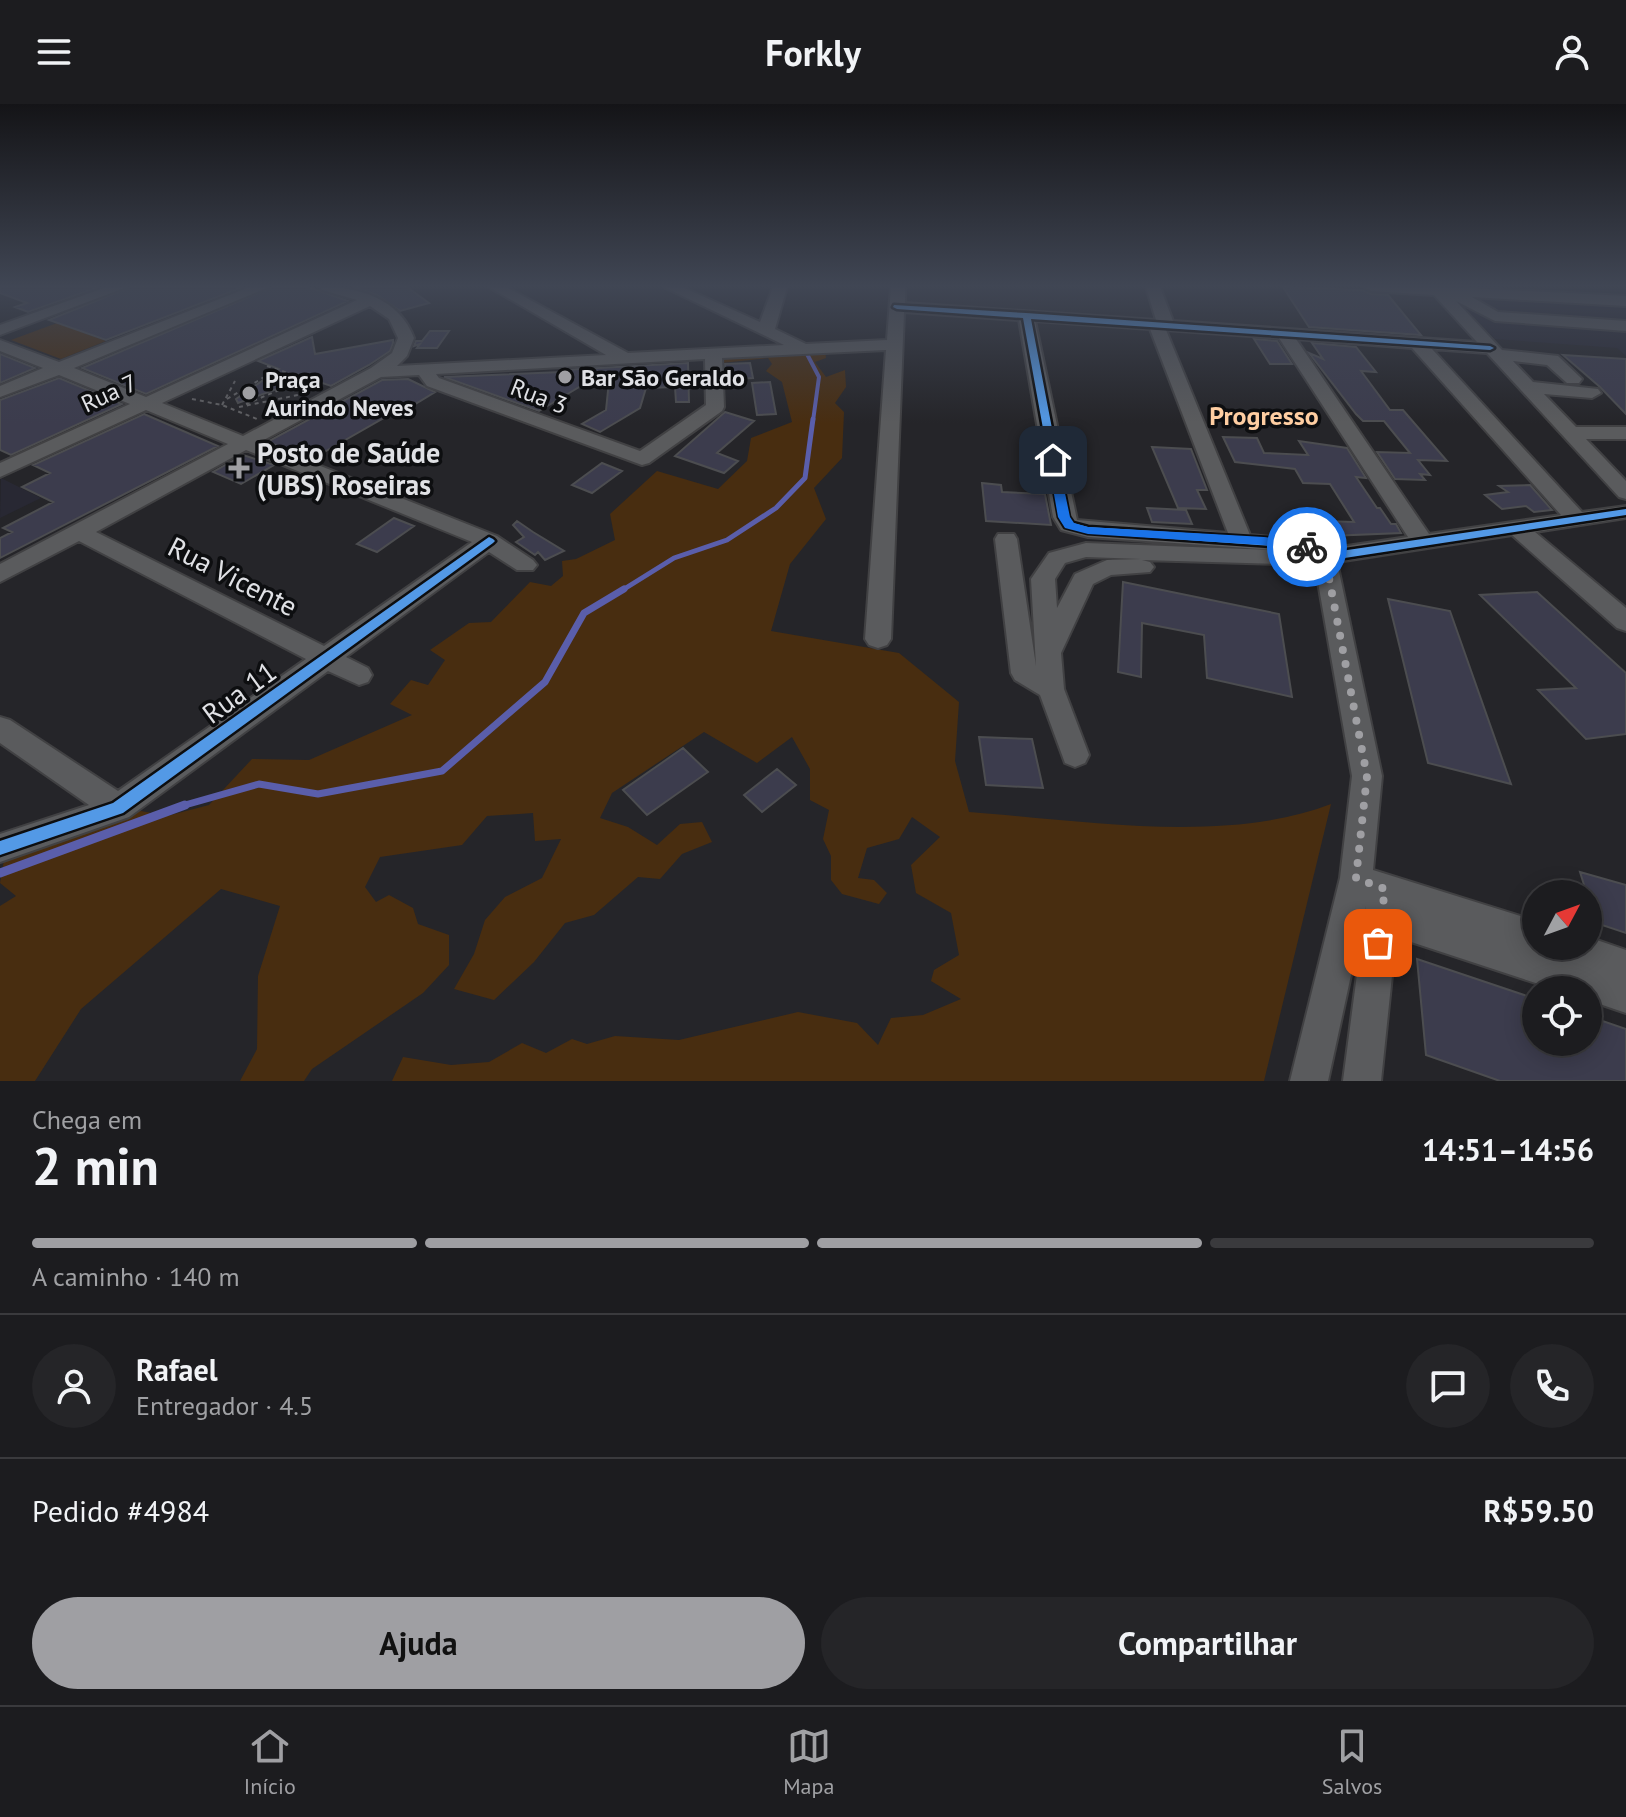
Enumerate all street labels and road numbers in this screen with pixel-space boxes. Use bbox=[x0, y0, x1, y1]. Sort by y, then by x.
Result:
street label: Rua 7 bbox=[76, 367, 142, 419]
street label: Rua 3 bbox=[506, 371, 572, 421]
street label: Rua Vicente bbox=[162, 528, 304, 624]
street label: Rua 11 bbox=[194, 653, 284, 731]

